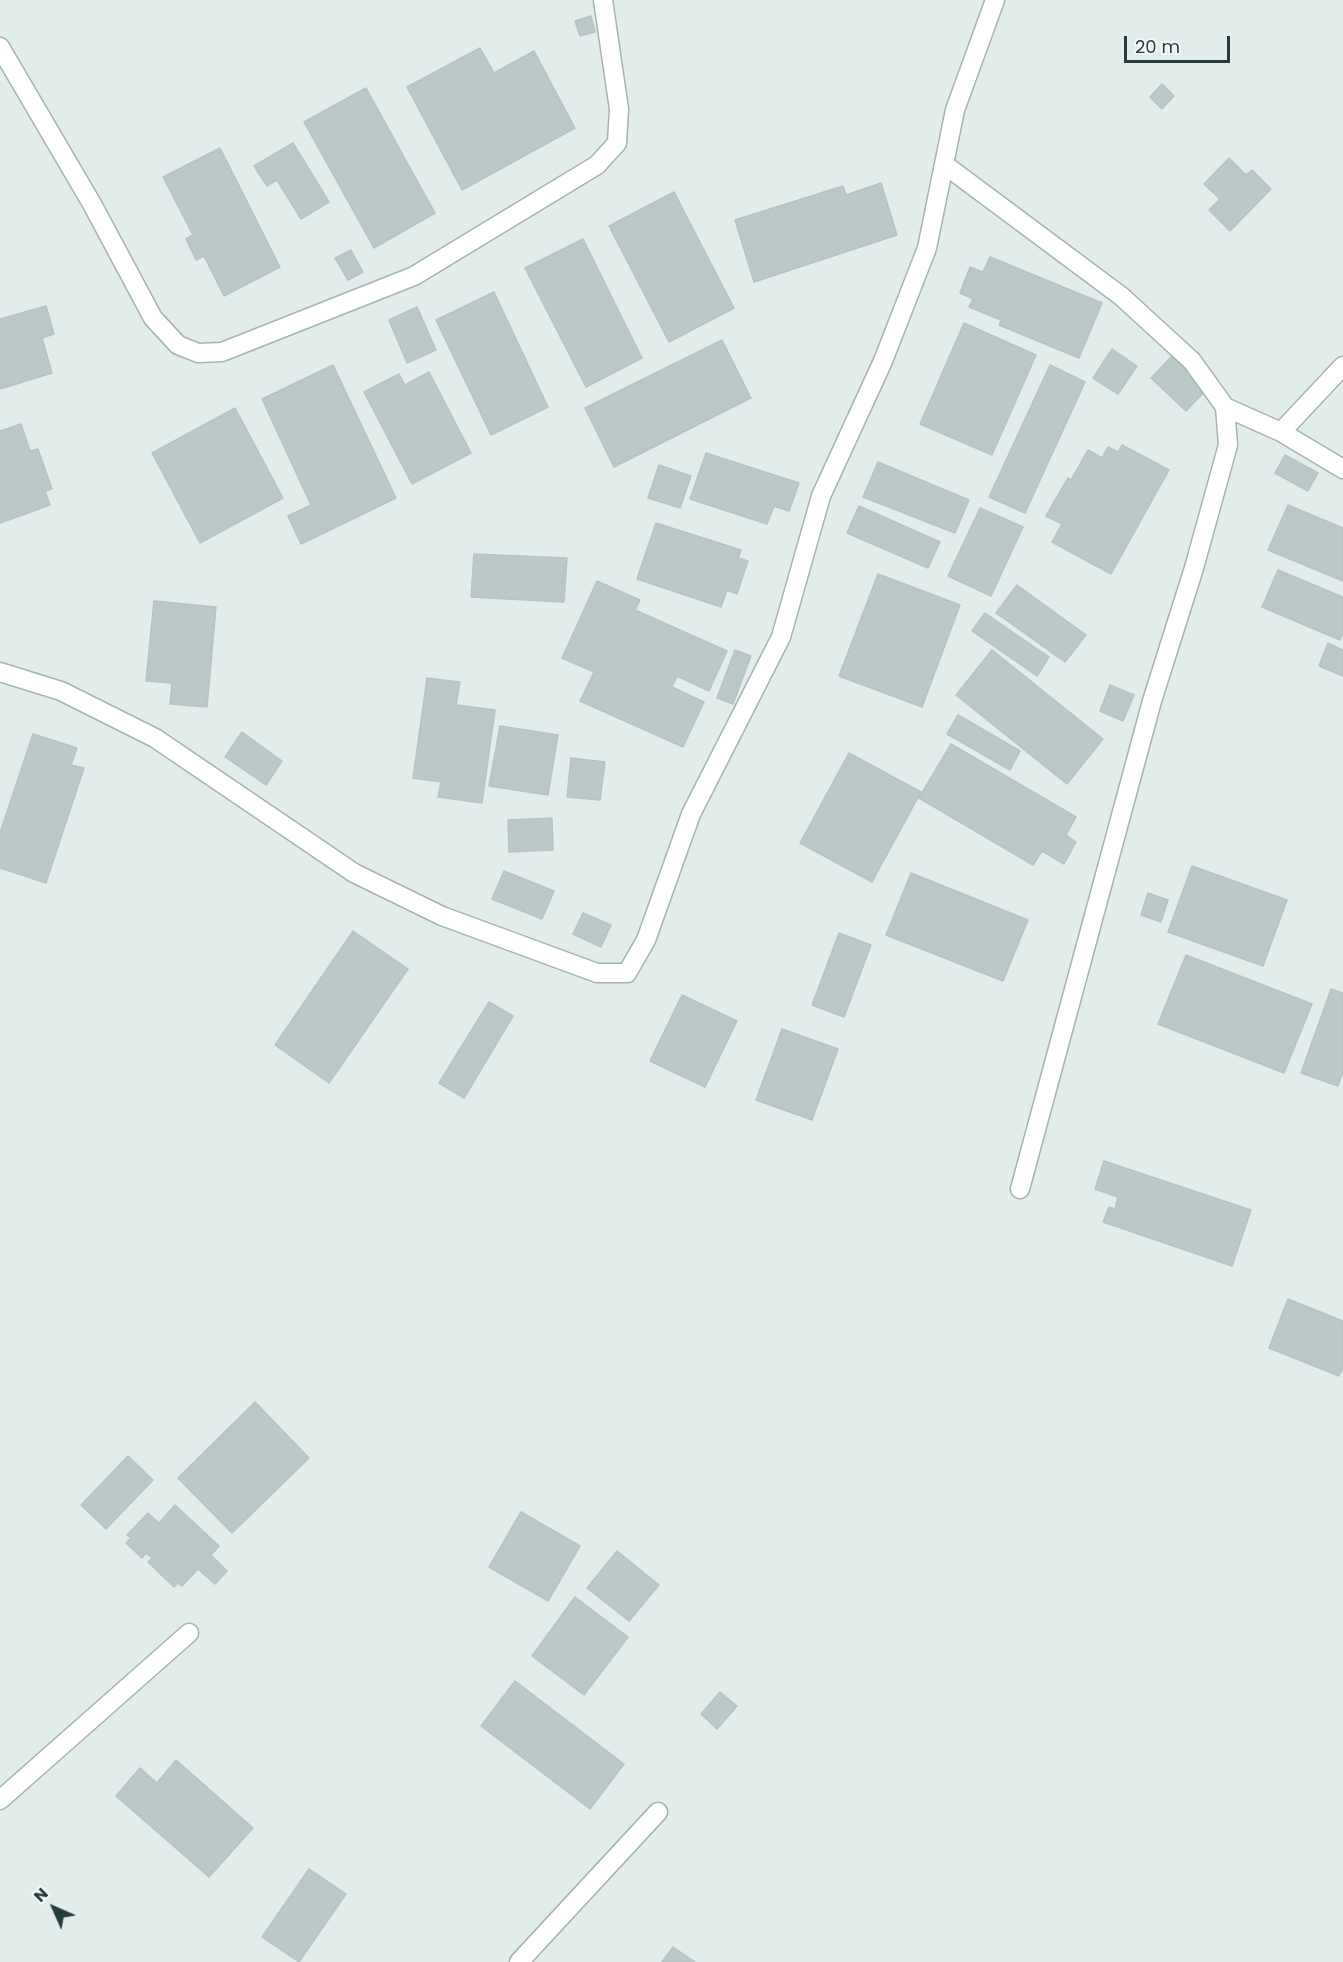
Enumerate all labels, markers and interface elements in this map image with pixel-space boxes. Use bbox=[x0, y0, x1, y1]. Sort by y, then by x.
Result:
scale bar bbox=[1127, 24, 1234, 62]
text: 20 m bbox=[1135, 34, 1180, 59]
north arrow bbox=[24, 1878, 84, 1938]
text: N bbox=[29, 1883, 53, 1907]

